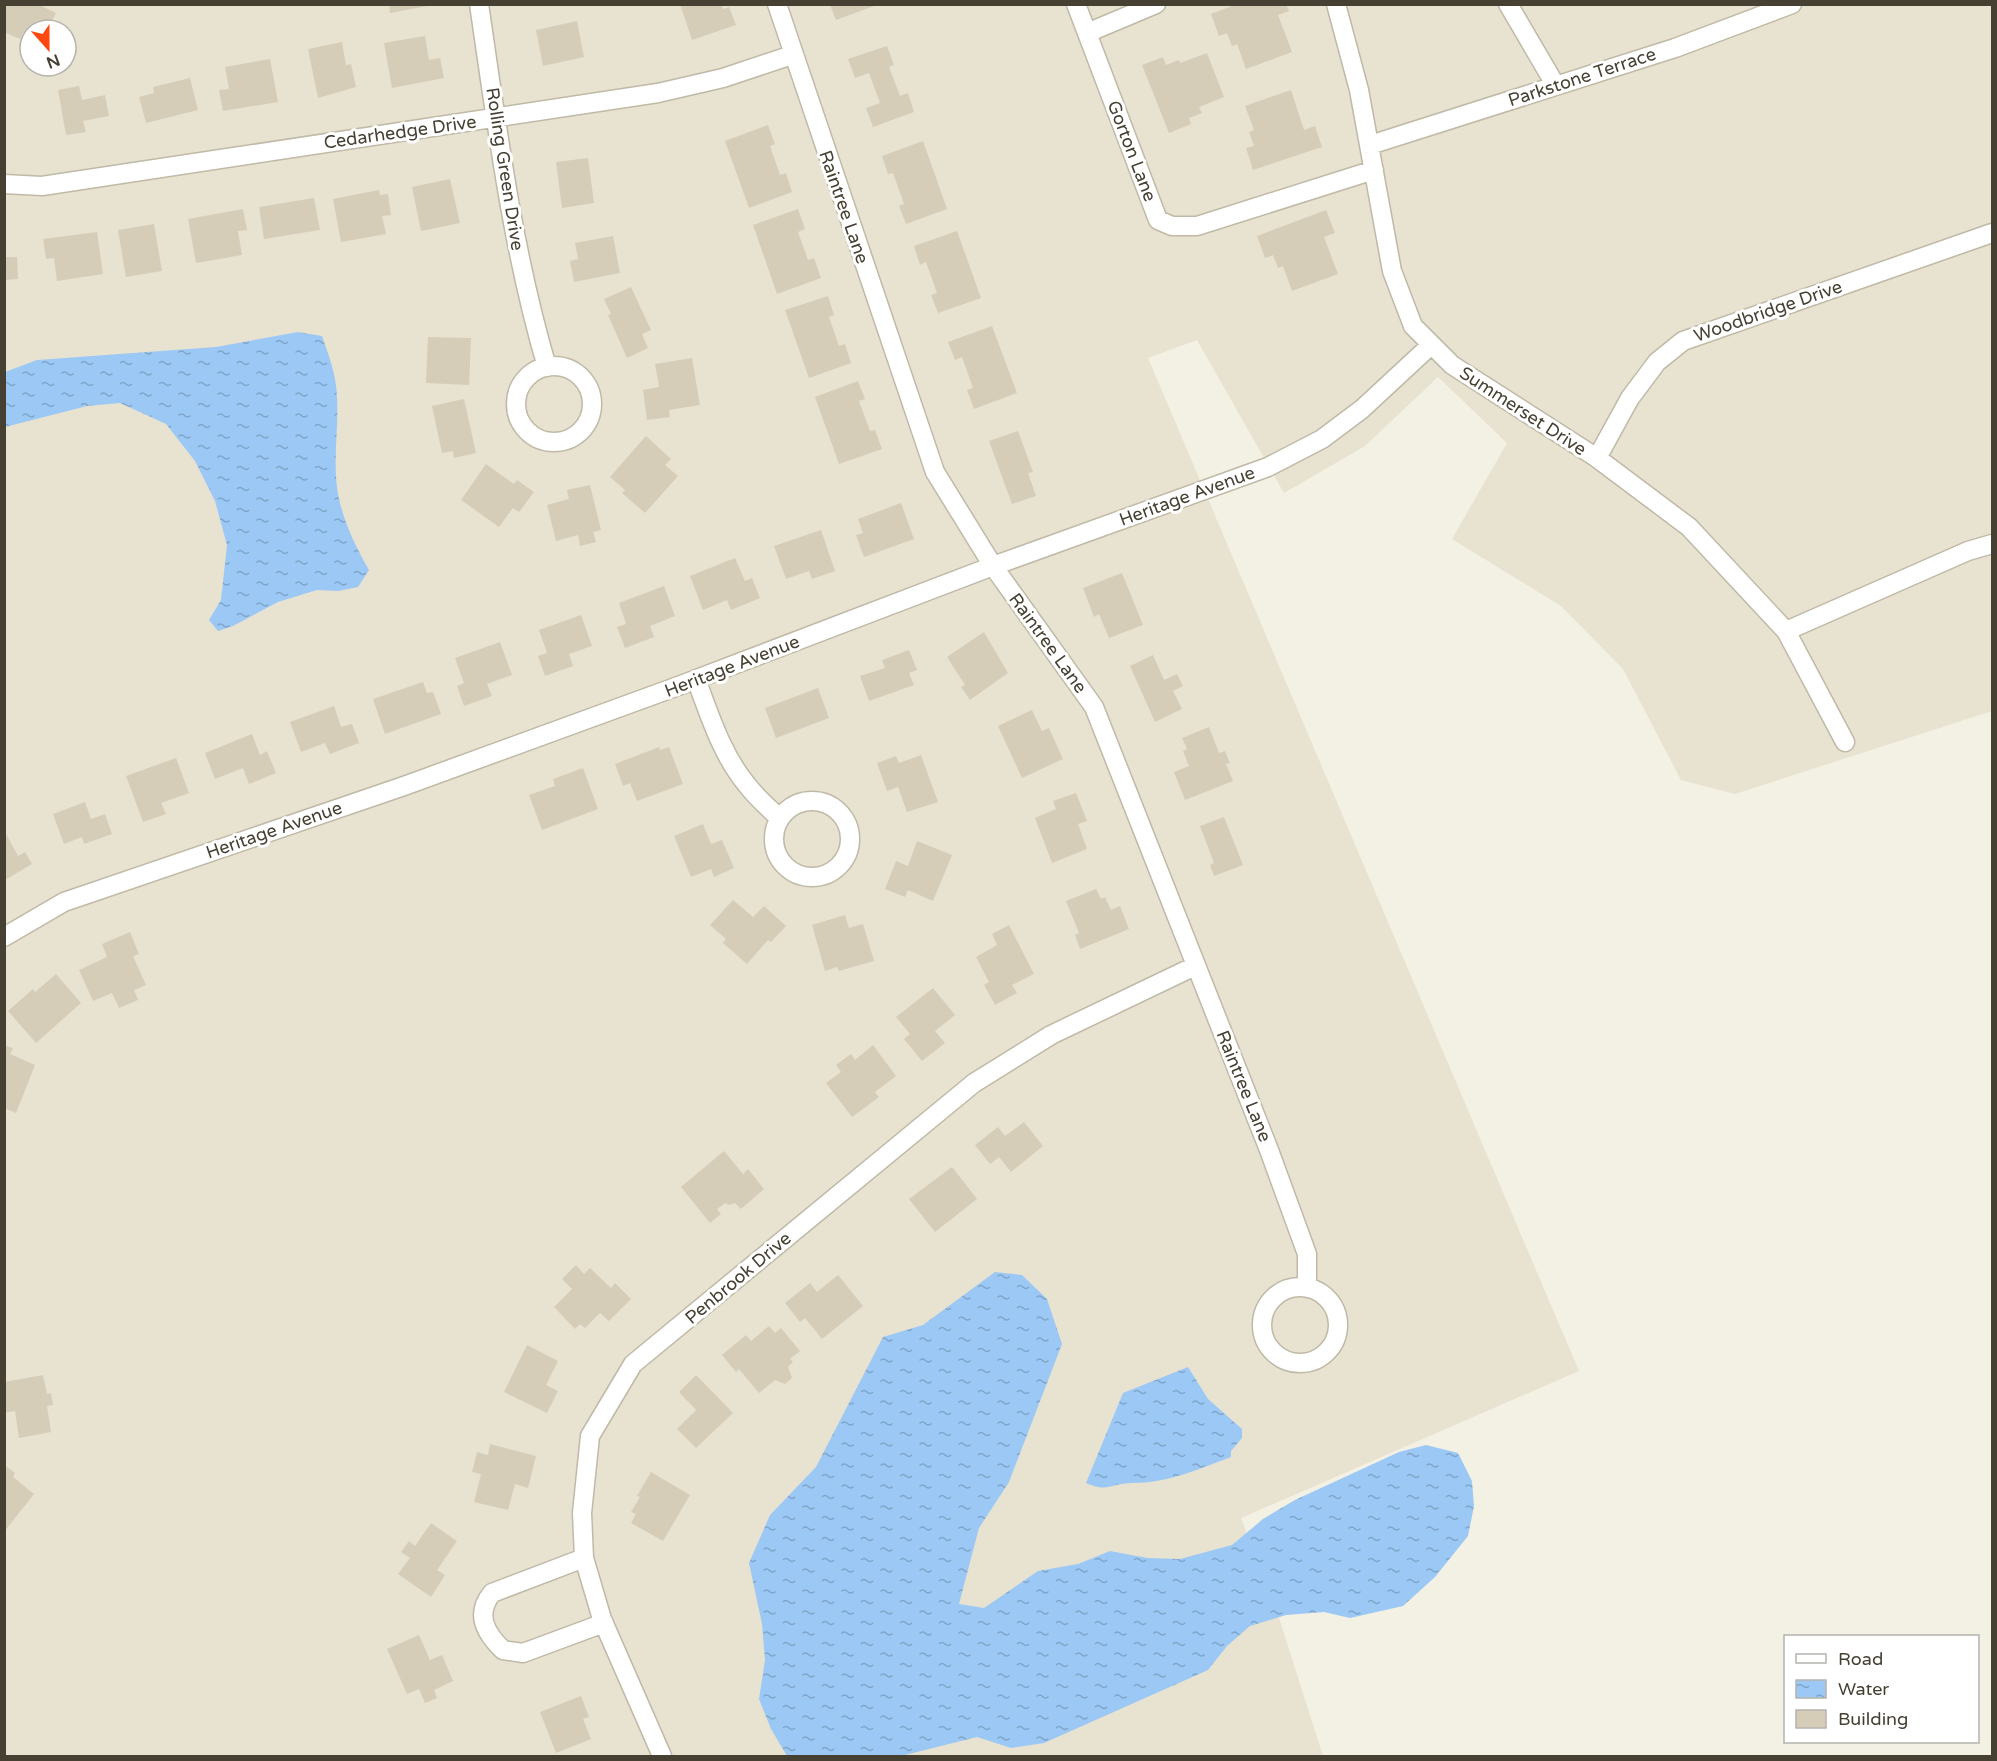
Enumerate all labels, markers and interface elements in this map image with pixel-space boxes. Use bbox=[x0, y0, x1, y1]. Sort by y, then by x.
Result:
north arrow bbox=[18, 18, 78, 78]
street label: Parkstone Terrace bbox=[1505, 43, 1659, 111]
text: N bbox=[43, 49, 63, 73]
street label: Rolling Green Drive bbox=[481, 86, 529, 252]
street label: Gorton Lane bbox=[1103, 97, 1161, 205]
street label: Cedarhedge Drive bbox=[322, 110, 478, 154]
street label: Raintree Lane bbox=[814, 147, 874, 267]
street label: Woodbridge Drive bbox=[1691, 275, 1845, 347]
street label: Summerset Drive bbox=[1455, 362, 1591, 460]
street label: Heritage Avenue bbox=[1116, 461, 1258, 531]
street label: Raintree Lane bbox=[1004, 589, 1092, 697]
street label: Heritage Avenue bbox=[662, 630, 802, 702]
street label: Heritage Avenue bbox=[203, 796, 345, 864]
street label: Raintree Lane bbox=[1212, 1027, 1276, 1145]
street label: Penbrook Drive bbox=[680, 1227, 796, 1329]
legend bbox=[1784, 1635, 1979, 1743]
text: Road bbox=[1838, 1648, 1883, 1670]
text: Water bbox=[1838, 1678, 1889, 1700]
text: Building bbox=[1838, 1708, 1908, 1730]

